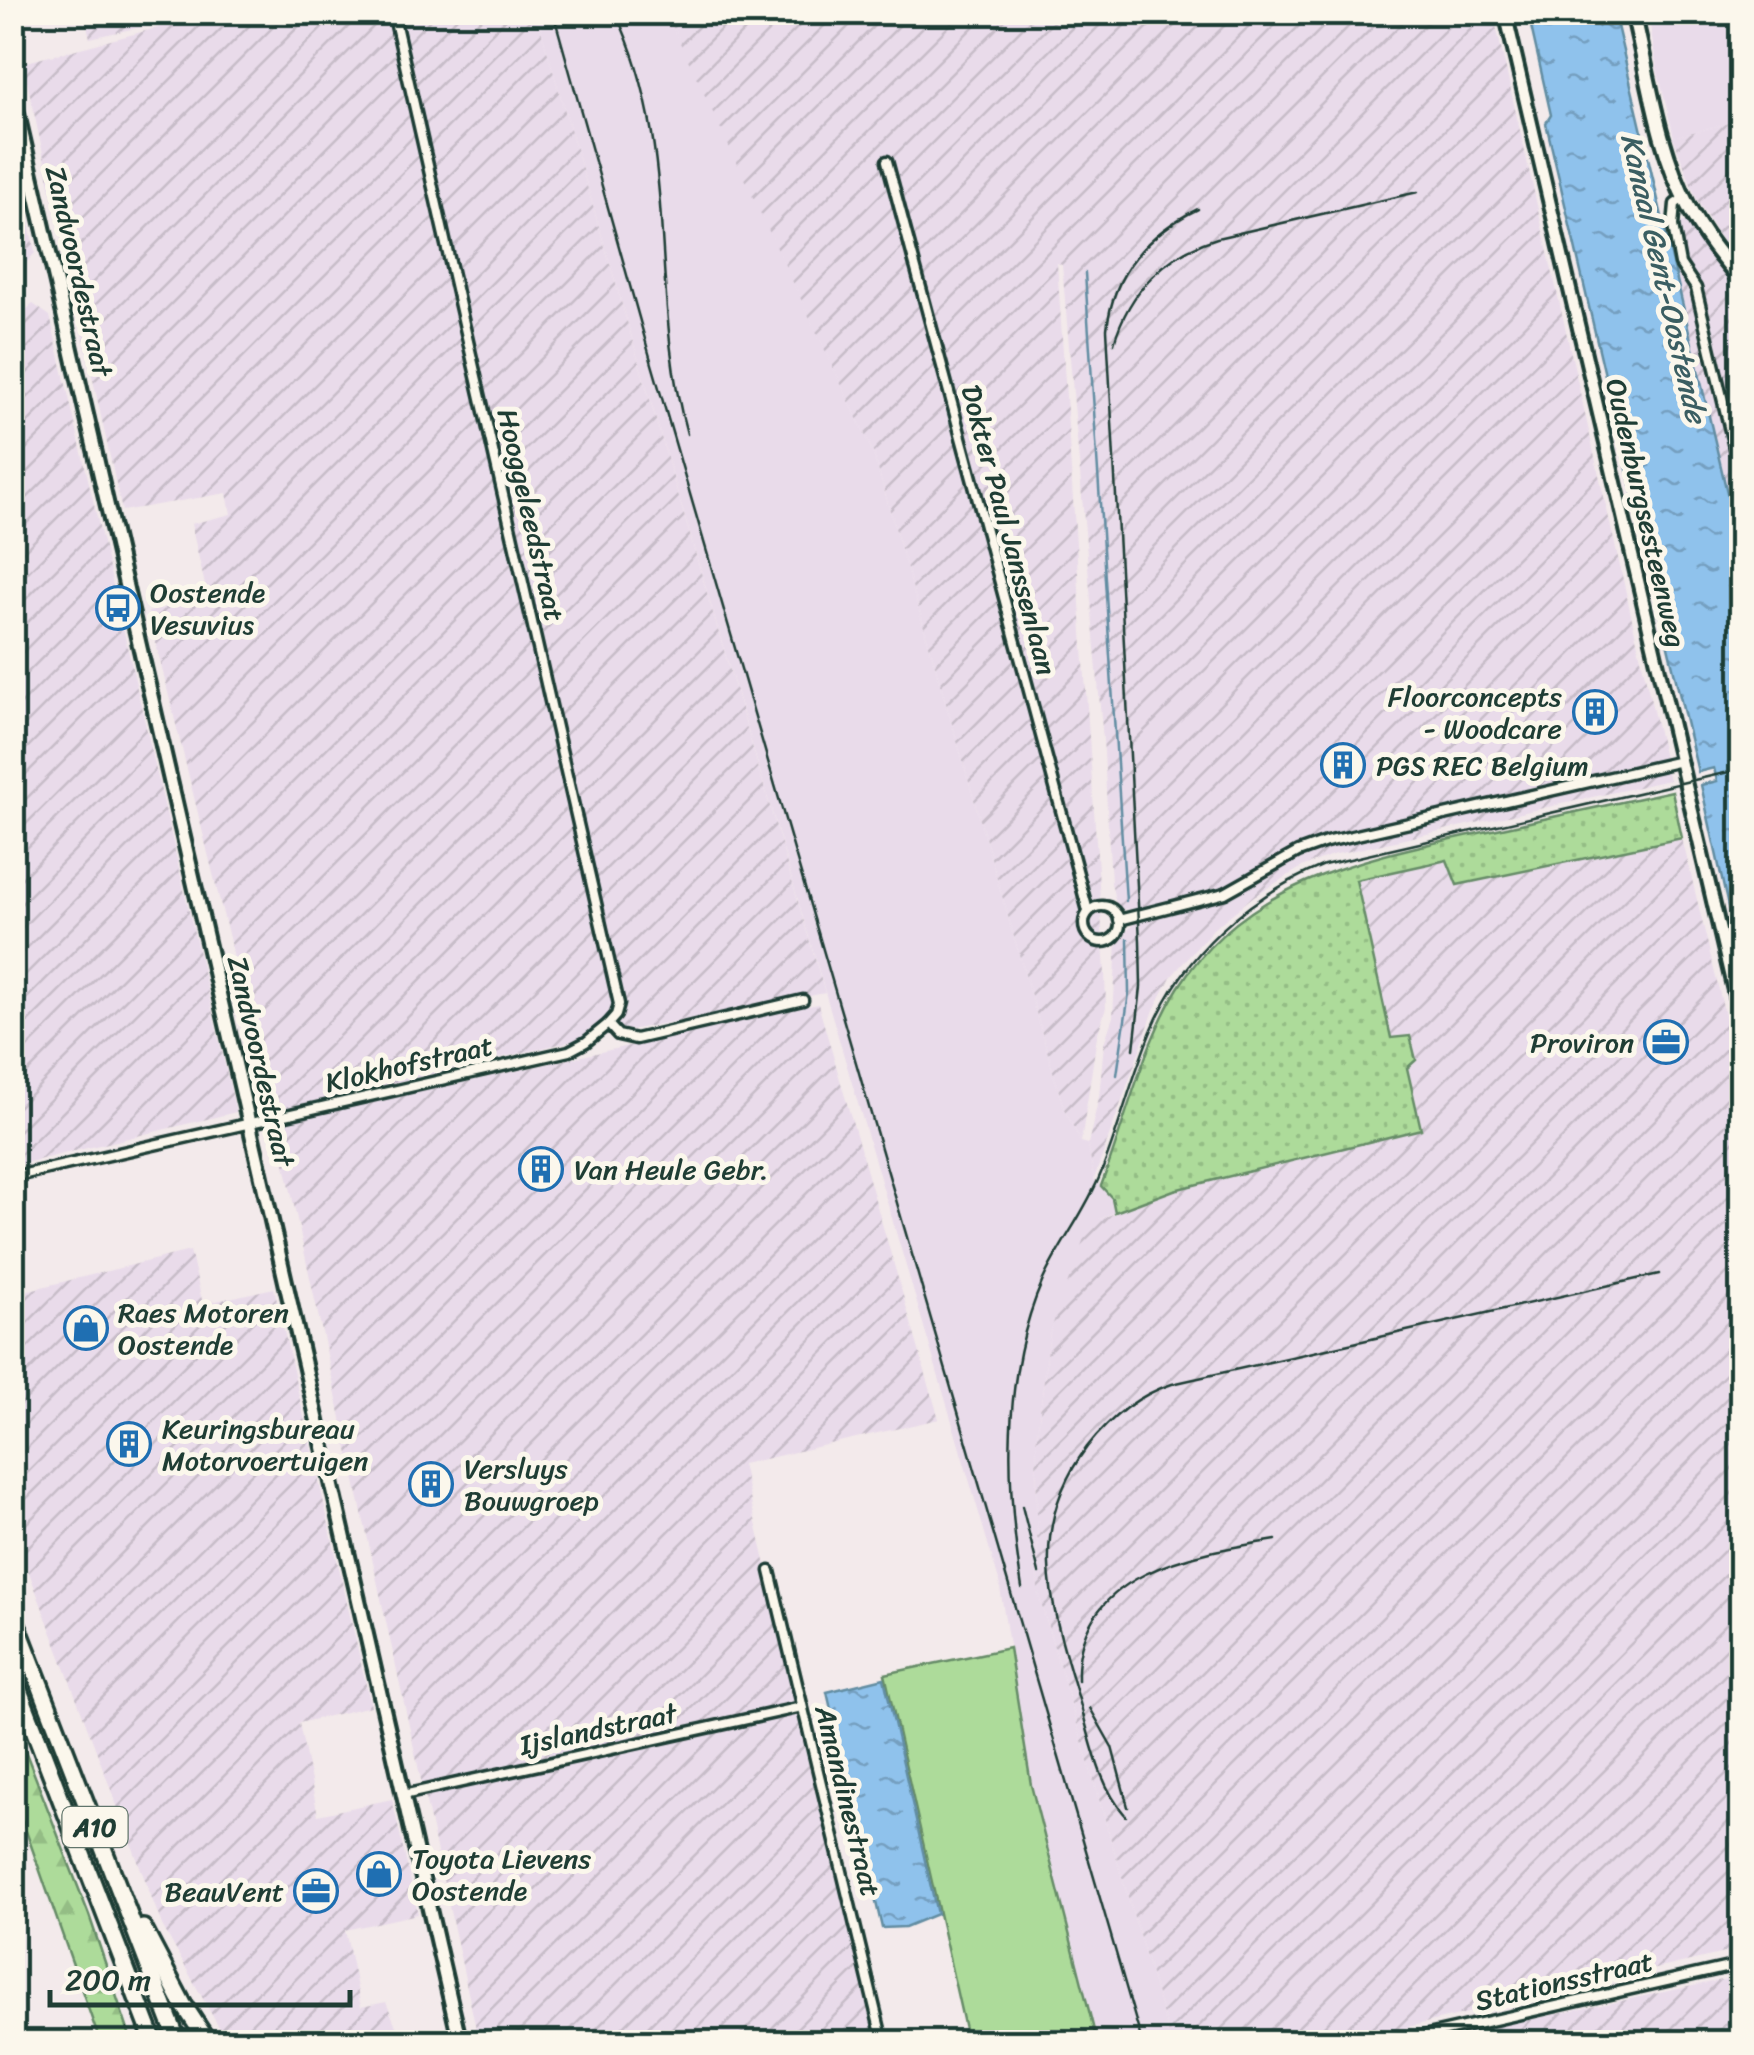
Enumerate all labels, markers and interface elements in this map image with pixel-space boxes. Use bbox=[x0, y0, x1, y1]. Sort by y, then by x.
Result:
water label: Kanaal Gent-Oostende bbox=[1604, 128, 1724, 431]
street label: Zandvoordestraat bbox=[31, 161, 127, 383]
street label: Oudenburgsesteenweg bbox=[1591, 374, 1701, 652]
street label: Dokter Paul Janssenlaan bbox=[947, 379, 1071, 681]
street label: Hooggeleedstraat bbox=[483, 403, 579, 627]
place label: Oostende Vesuvius bbox=[150, 568, 265, 649]
bus stop icon: Oostende Vesuvius bbox=[95, 585, 141, 631]
place label: Floorconcepts - Woodcare bbox=[1388, 672, 1562, 753]
building icon: Floorconcepts - Woodcare bbox=[1572, 689, 1618, 735]
place label: PGS REC Belgium bbox=[1376, 741, 1589, 790]
building icon: PGS REC Belgium bbox=[1320, 742, 1366, 788]
street label: Zandvoordestraat bbox=[213, 951, 309, 1173]
place label: Proviron bbox=[1530, 1018, 1634, 1067]
office icon: Proviron bbox=[1643, 1019, 1689, 1065]
street label: Klokhofstraat bbox=[320, 1021, 498, 1107]
place label: Van Heule Gebr. bbox=[574, 1145, 768, 1194]
building icon: Van Heule Gebr. bbox=[518, 1146, 564, 1192]
place label: Raes Motoren Oostende bbox=[118, 1288, 289, 1369]
shop icon: Raes Motoren Oostende bbox=[63, 1305, 109, 1351]
place label: Keuringsbureau Motorvoertuigen bbox=[162, 1404, 368, 1485]
building icon: Keuringsbureau Motorvoertuigen bbox=[106, 1421, 152, 1467]
place label: Versluys Bouwgroep bbox=[464, 1444, 599, 1525]
building icon: Versluys Bouwgroep bbox=[408, 1461, 454, 1507]
street label: Ijslandstraat bbox=[514, 1688, 683, 1770]
street label: Amandinestraat bbox=[800, 1699, 895, 1902]
road number: A10 bbox=[62, 1807, 128, 1847]
place label: Toyota Lievens Oostende bbox=[412, 1834, 591, 1915]
shop icon: Toyota Lievens Oostende bbox=[356, 1851, 402, 1897]
place label: BeauVent bbox=[165, 1867, 284, 1916]
office icon: BeauVent bbox=[293, 1868, 339, 1914]
street label: Stationsstraat bbox=[1470, 1937, 1658, 2025]
scale bar bbox=[50, 1945, 350, 2007]
text: 200 m bbox=[65, 1953, 151, 2007]

